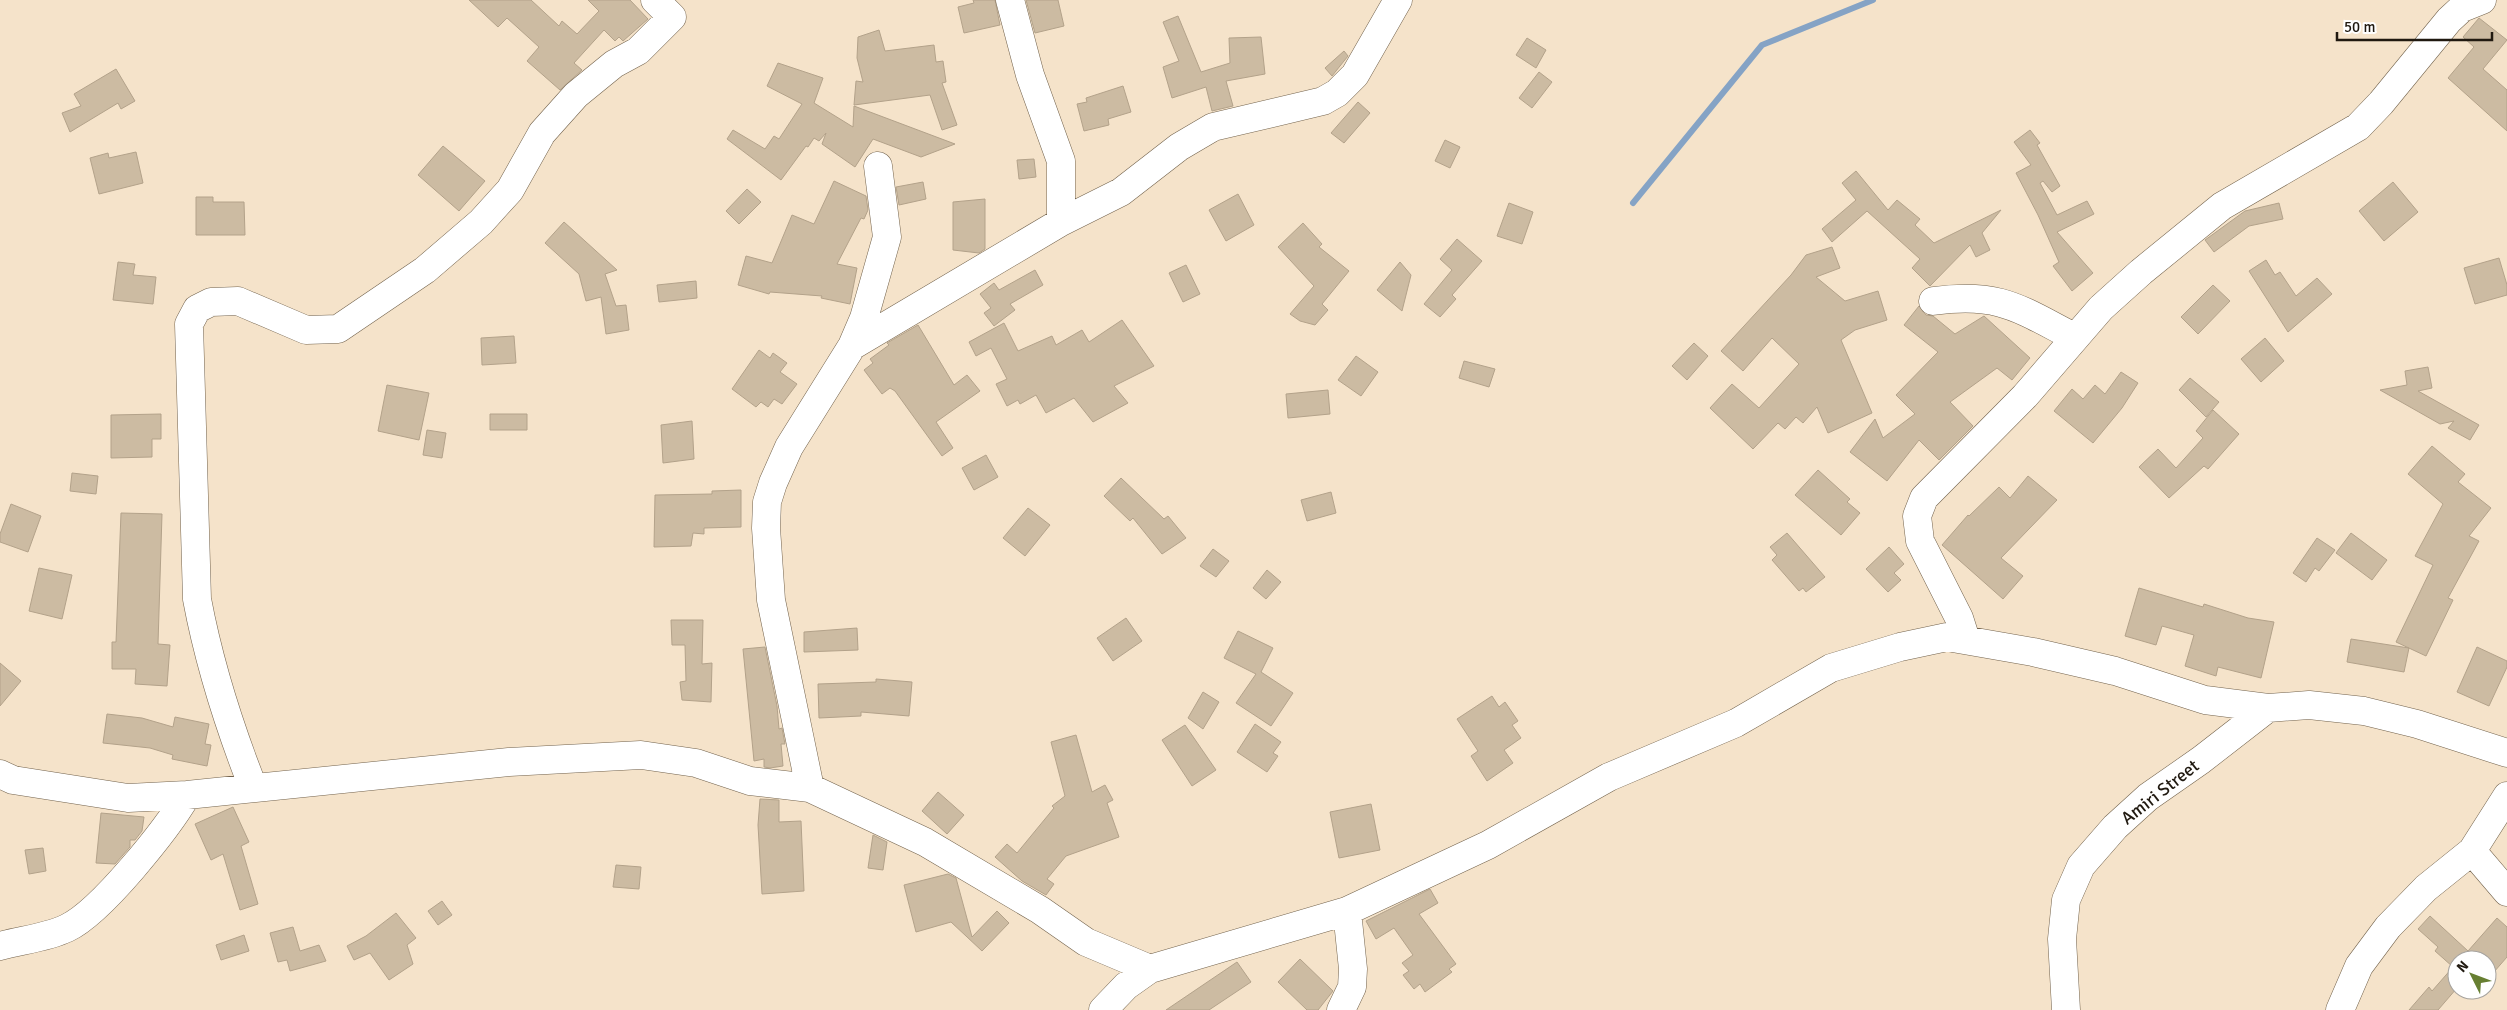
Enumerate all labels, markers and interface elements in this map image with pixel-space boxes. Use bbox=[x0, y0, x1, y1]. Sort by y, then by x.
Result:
scale bar bbox=[2337, 10, 2492, 42]
text: 50 m bbox=[2344, 18, 2375, 36]
street label: Amiri Street bbox=[2117, 755, 2203, 829]
north arrow bbox=[2447, 950, 2497, 1000]
text: N bbox=[2453, 957, 2472, 976]

